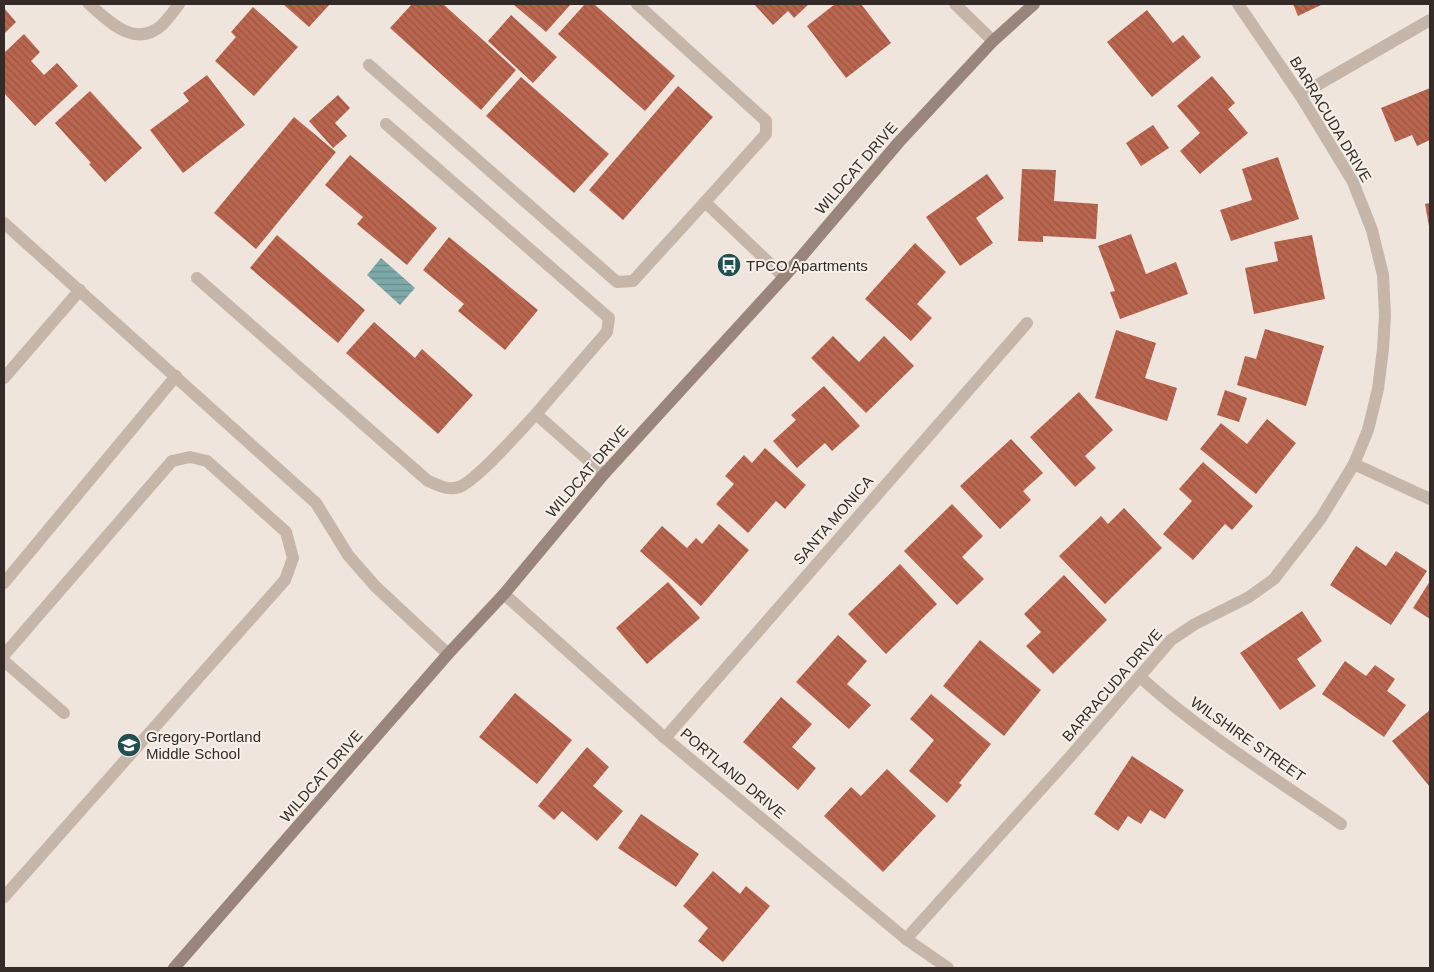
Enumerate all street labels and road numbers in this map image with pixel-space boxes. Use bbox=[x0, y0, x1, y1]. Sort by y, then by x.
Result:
street label: BARRACUDA DRIVE bbox=[1287, 53, 1375, 185]
street label: WILDCAT DRIVE bbox=[811, 119, 901, 217]
street label: WILDCAT DRIVE bbox=[542, 422, 632, 520]
street label: SANTA MONICA bbox=[790, 472, 876, 568]
street label: BARRACUDA DRIVE bbox=[1059, 625, 1165, 745]
street label: WILSHIRE STREET bbox=[1187, 693, 1309, 785]
street label: PORTLAND DRIVE bbox=[677, 724, 789, 822]
street label: WILDCAT DRIVE bbox=[276, 727, 366, 825]

